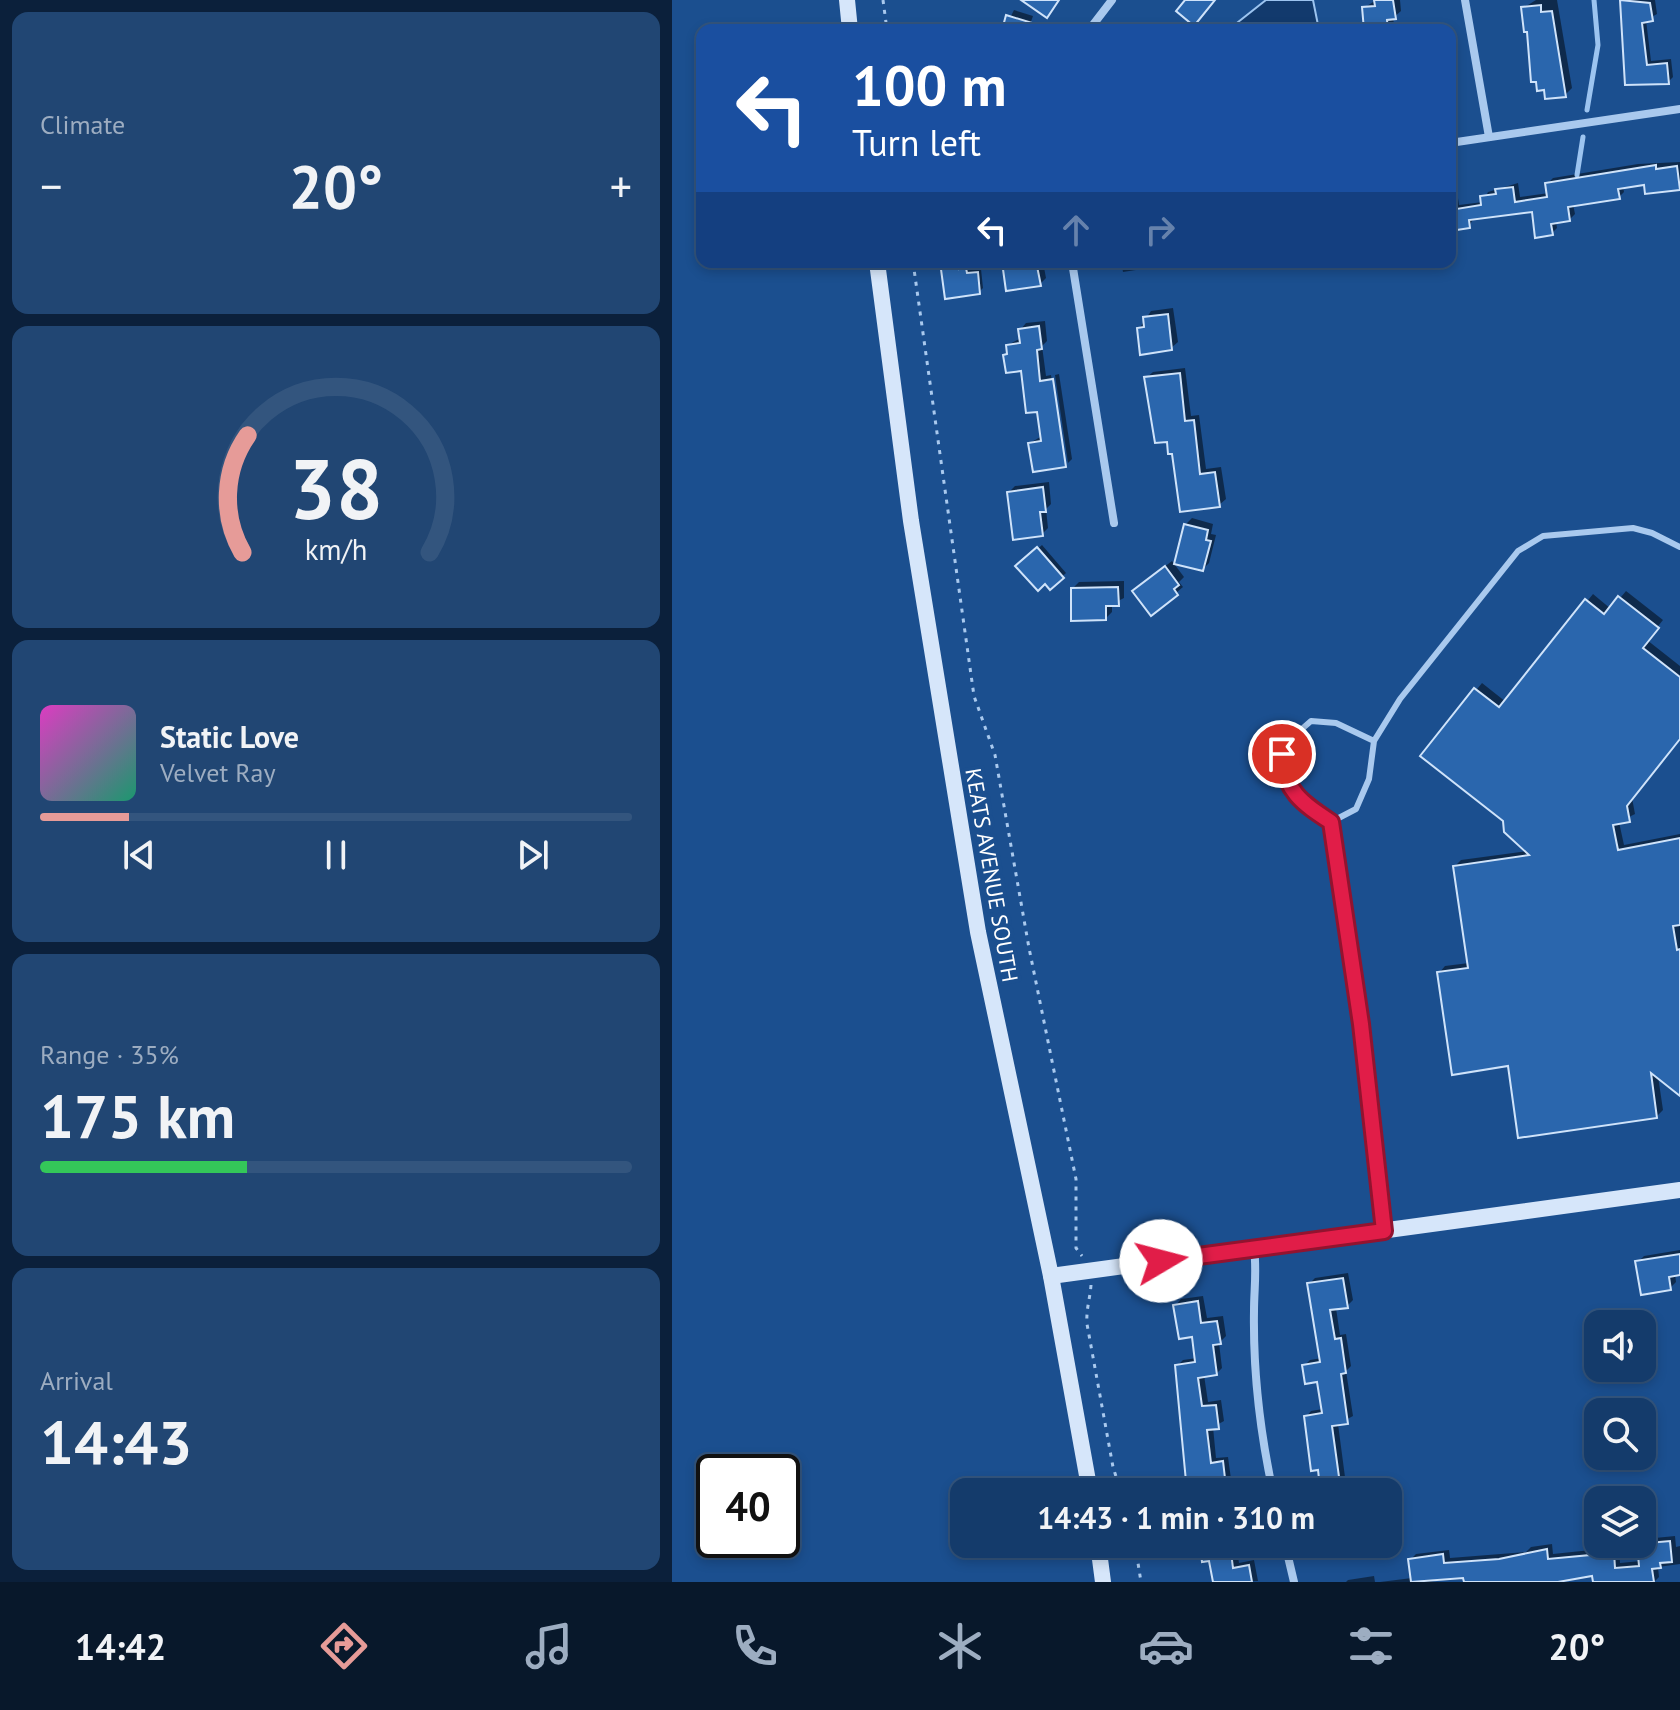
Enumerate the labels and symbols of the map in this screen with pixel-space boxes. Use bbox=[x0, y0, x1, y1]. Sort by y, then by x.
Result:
pin bbox=[1248, 720, 1316, 788]
street label: KEATS AVENUE SOUTH bbox=[959, 766, 1025, 984]
position arrow bbox=[1119, 1219, 1203, 1303]
speed limit sign: 40 bbox=[696, 1454, 800, 1558]

